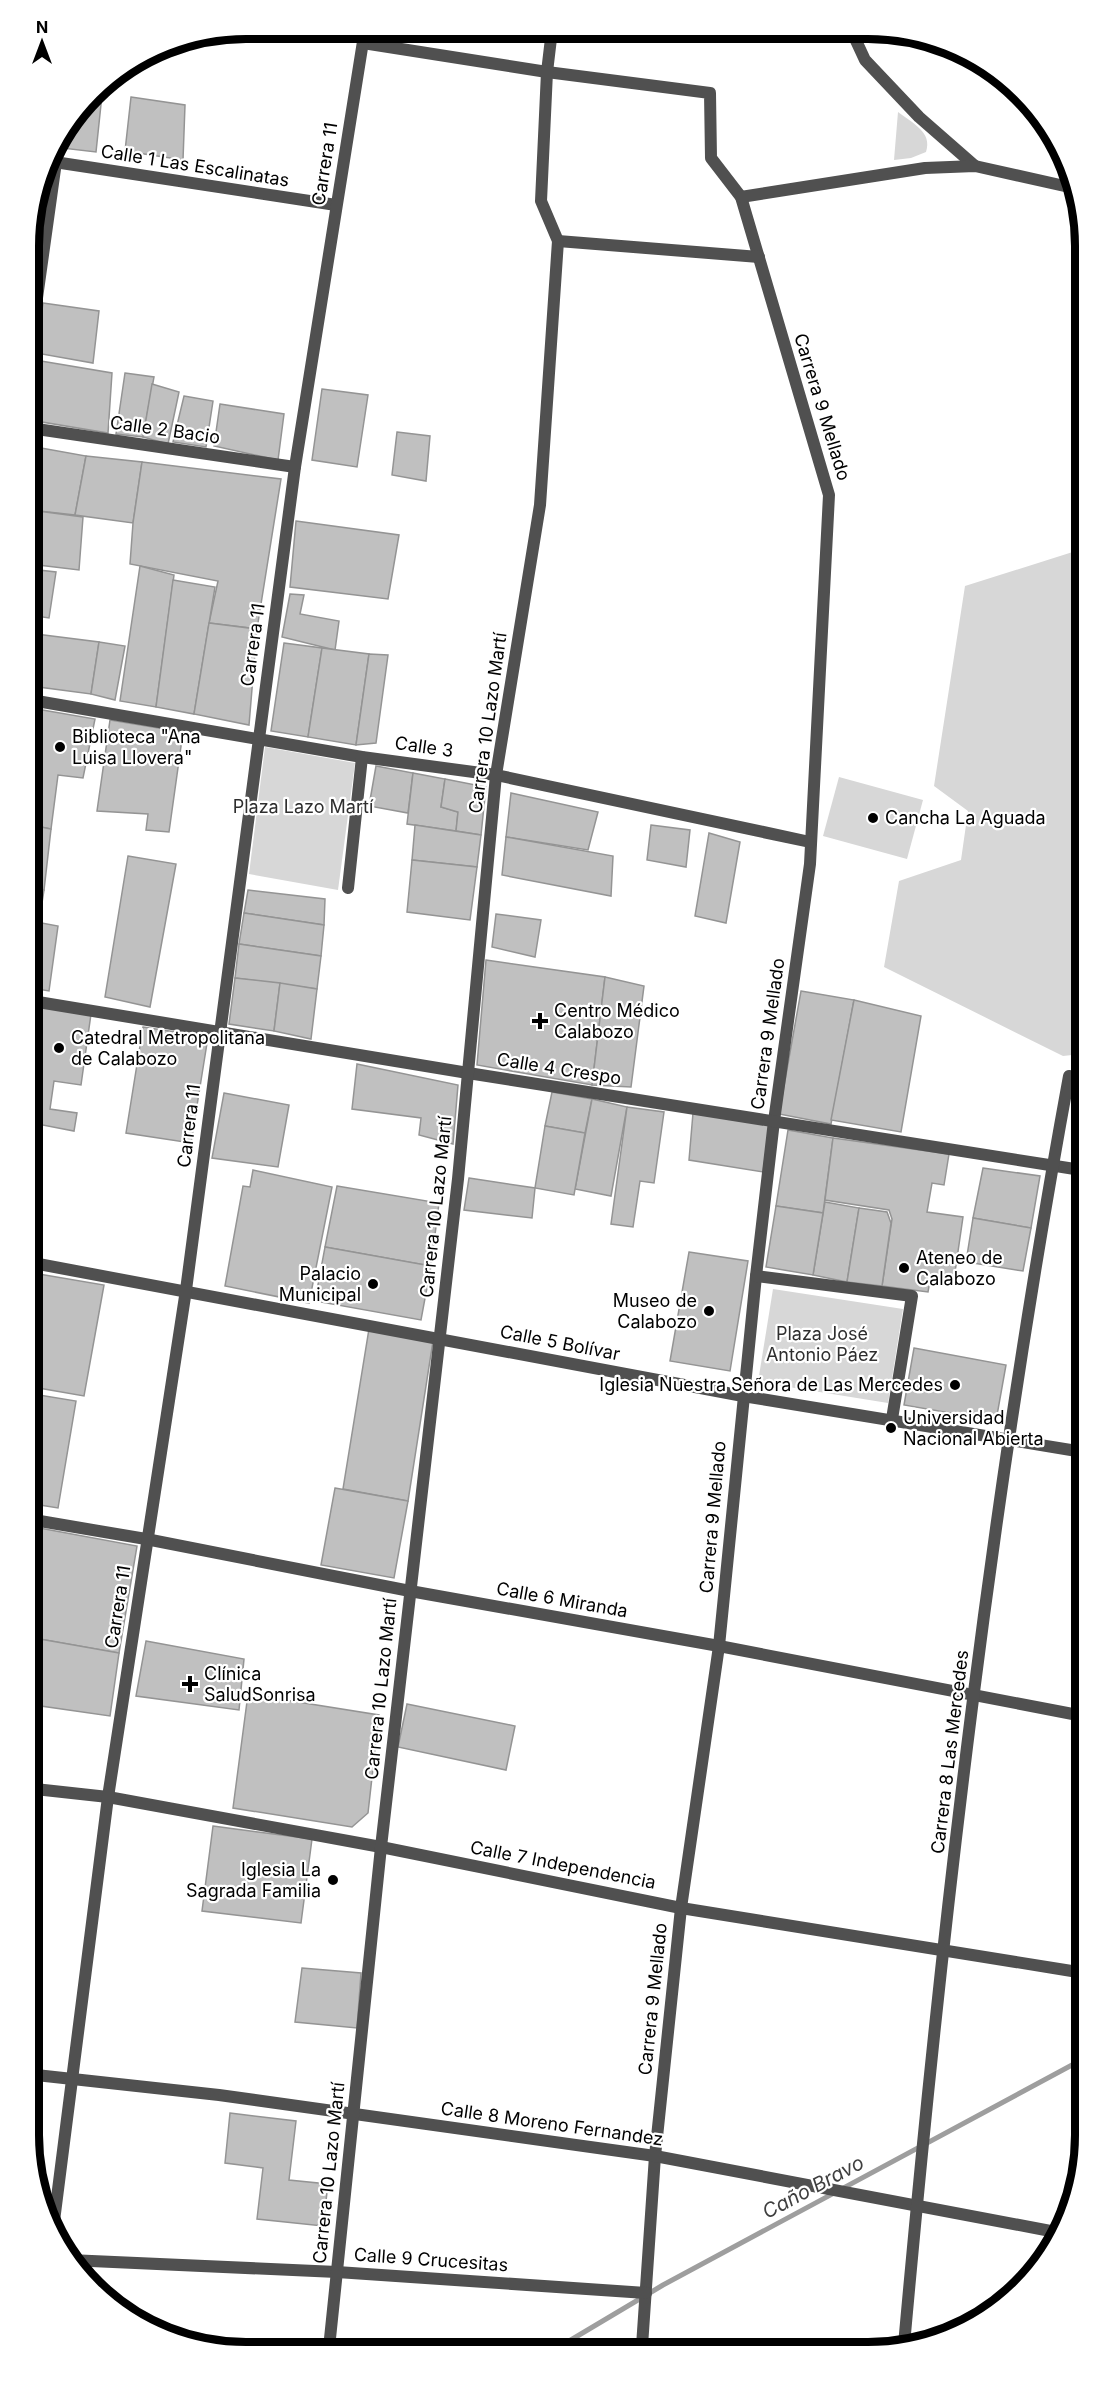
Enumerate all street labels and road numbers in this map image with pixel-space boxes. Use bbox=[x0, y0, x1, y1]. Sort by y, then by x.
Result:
street label: Carrera 11 bbox=[308, 121, 341, 207]
street label: Calle 1 Las Escalinatas bbox=[99, 140, 291, 191]
street label: Carrera 9 Mellado bbox=[790, 331, 855, 483]
street label: Calle 2 Bacio bbox=[109, 411, 221, 448]
street label: Carrera 11 bbox=[236, 602, 269, 688]
street label: Carrera 10 Lazo Martí bbox=[464, 630, 511, 815]
street label: Calle 3 bbox=[394, 732, 455, 761]
street label: Carrera 9 Mellado bbox=[746, 957, 789, 1111]
street label: Calle 4 Crespo bbox=[495, 1048, 623, 1089]
street label: Carrera 11 bbox=[173, 1083, 204, 1169]
street label: Carrera 10 Lazo Martí bbox=[416, 1114, 456, 1299]
street label: Calle 5 Bolívar bbox=[498, 1321, 622, 1364]
street label: Carrera 9 Mellado bbox=[695, 1440, 730, 1594]
street label: Carrera 11 bbox=[101, 1564, 134, 1650]
street label: Calle 6 Miranda bbox=[495, 1578, 629, 1621]
street label: Carrera 10 Lazo Martí bbox=[361, 1596, 401, 1781]
street label: Carrera 8 Las Mercedes bbox=[927, 1649, 972, 1855]
street label: Calle 7 Independencia bbox=[468, 1836, 658, 1893]
street label: Carrera 9 Mellado bbox=[634, 1922, 671, 2076]
street label: Carrera 10 Lazo Martí bbox=[309, 2080, 349, 2265]
street label: Calle 8 Moreno Fernandez bbox=[440, 2098, 665, 2150]
street label: Calle 9 Crucesitas bbox=[353, 2244, 509, 2275]

